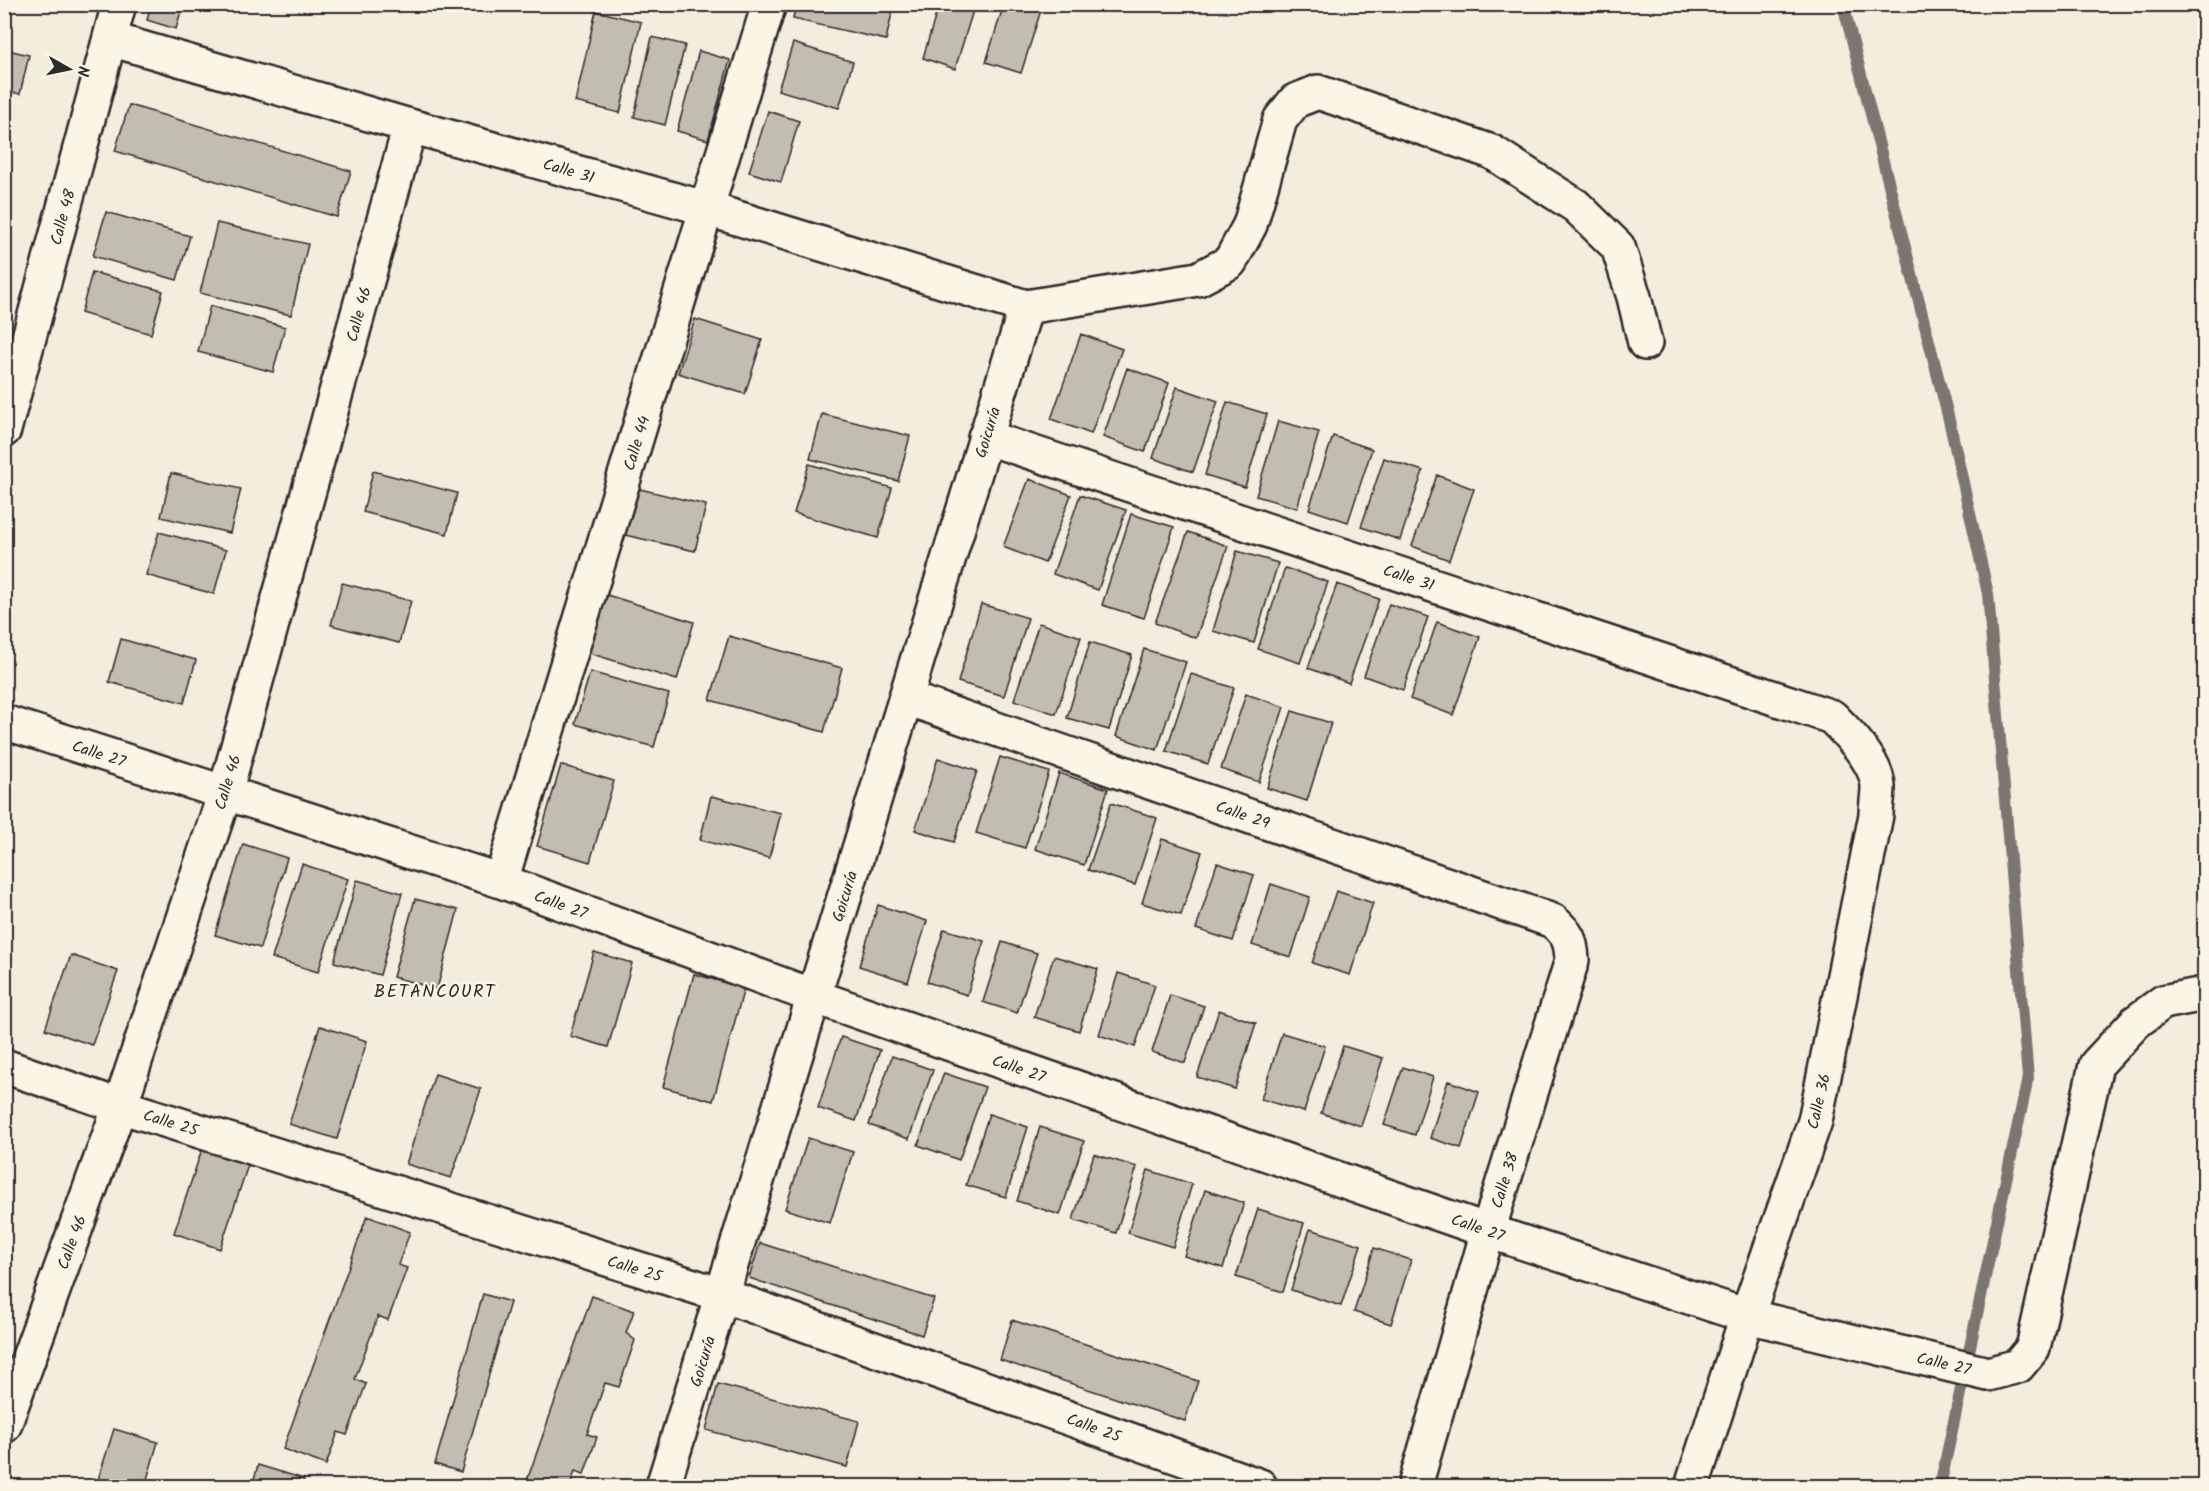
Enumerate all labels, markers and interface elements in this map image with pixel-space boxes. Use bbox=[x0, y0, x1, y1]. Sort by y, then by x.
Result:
north arrow bbox=[39, 39, 99, 99]
text: N bbox=[69, 64, 95, 78]
street label: Calle 31 bbox=[540, 152, 597, 191]
street label: Calle 48 bbox=[44, 186, 83, 248]
street label: Calle 46 bbox=[340, 284, 379, 345]
street label: Goicuría bbox=[969, 404, 1008, 461]
street label: Calle 44 bbox=[617, 413, 658, 474]
street label: Calle 31 bbox=[1380, 558, 1437, 598]
street label: Calle 27 bbox=[68, 734, 129, 775]
street label: Calle 46 bbox=[208, 752, 249, 813]
street label: Calle 29 bbox=[1212, 795, 1273, 836]
street label: Goicuría bbox=[826, 868, 865, 925]
street label: Calle 27 bbox=[530, 884, 591, 927]
district label: BETANCOURT bbox=[374, 978, 496, 1007]
street label: Calle 27 bbox=[988, 1049, 1049, 1090]
street label: Calle 36 bbox=[1801, 1071, 1838, 1132]
street label: Calle 25 bbox=[140, 1103, 203, 1144]
street label: Calle 38 bbox=[1485, 1149, 1526, 1211]
street label: Calle 27 bbox=[1447, 1208, 1508, 1249]
street label: Calle 46 bbox=[51, 1212, 94, 1273]
street label: Calle 25 bbox=[604, 1249, 667, 1290]
street label: Goicuría bbox=[684, 1333, 723, 1390]
street label: Calle 27 bbox=[1914, 1346, 1974, 1383]
street label: Calle 25 bbox=[1063, 1407, 1126, 1450]

